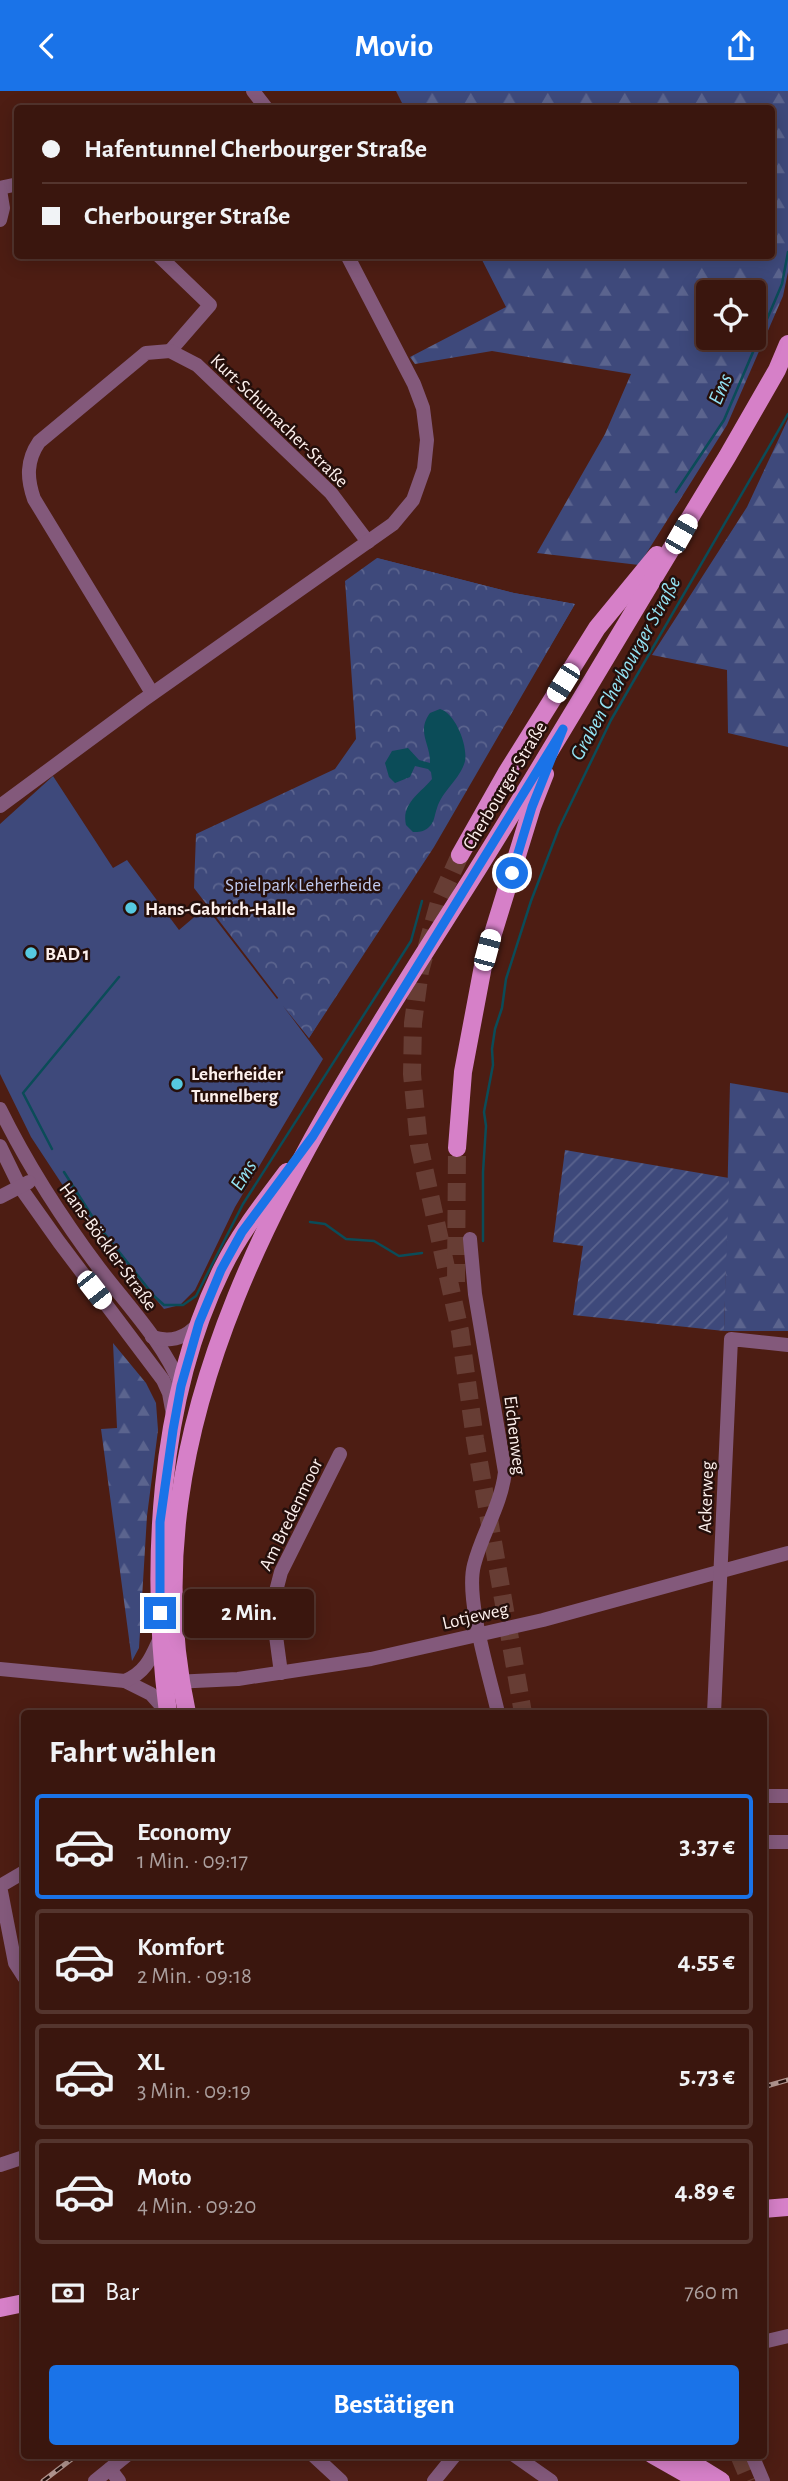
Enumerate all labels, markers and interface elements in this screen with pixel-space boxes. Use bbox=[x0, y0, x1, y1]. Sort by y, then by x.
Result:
icon: back bbox=[28, 27, 66, 65]
icon: share bbox=[722, 27, 760, 65]
text: Movio bbox=[355, 30, 433, 62]
text: Hafentunnel Cherbourger Straße bbox=[84, 136, 427, 162]
text: Cherbourger Straße bbox=[84, 203, 290, 229]
map controls bbox=[696, 280, 766, 350]
button: locate bbox=[696, 280, 766, 350]
street label: Kurt-Schumacher-Straße bbox=[207, 351, 351, 491]
water label: Ems bbox=[705, 370, 736, 408]
car bbox=[662, 511, 701, 557]
water label: Graben Cherbourger Straße bbox=[566, 573, 685, 764]
car bbox=[543, 660, 584, 706]
street label: Cherbourger Straße bbox=[460, 718, 551, 853]
route start bbox=[496, 857, 528, 889]
park label: Spielpark Leherheide bbox=[225, 876, 381, 895]
marker: Hans-Gabrich-Halle bbox=[123, 900, 139, 916]
place label: Hans-Gabrich-Halle bbox=[145, 900, 295, 919]
car bbox=[472, 927, 503, 973]
marker: BAD 1 bbox=[23, 945, 39, 961]
place label: BAD 1 bbox=[45, 945, 90, 964]
place label: Leherheider Tunnelberg bbox=[191, 1065, 284, 1106]
marker: Leherheider Tunnelberg bbox=[169, 1076, 185, 1092]
water label: Ems bbox=[226, 1156, 261, 1194]
street label: Hans-Böckler-Straße bbox=[55, 1180, 160, 1314]
car bbox=[73, 1267, 116, 1313]
street label: Eichenweg bbox=[500, 1395, 529, 1477]
street label: Am Bredenmoor bbox=[256, 1456, 327, 1574]
street label: Ackerweg bbox=[696, 1460, 717, 1533]
callout: 2 Min. bbox=[184, 1589, 314, 1637]
route end bbox=[144, 1597, 176, 1629]
street label: Lotjeweg bbox=[440, 1599, 511, 1633]
text: 2 Min. bbox=[221, 1602, 277, 1625]
text: Fahrt wählen bbox=[49, 1736, 217, 1768]
icon: car bbox=[53, 1815, 116, 1878]
text: Economy bbox=[137, 1819, 231, 1845]
text: 3.37 € bbox=[679, 1833, 735, 1859]
text: 1 Min. · 09:17 bbox=[137, 1850, 248, 1873]
icon: car bbox=[53, 1930, 116, 1993]
text: Komfort bbox=[137, 1934, 224, 1960]
text: 4.55 € bbox=[677, 1948, 735, 1974]
text: 2 Min. · 09:18 bbox=[137, 1965, 252, 1988]
icon: car bbox=[53, 2045, 116, 2108]
text: XL bbox=[137, 2049, 164, 2075]
text: 5.73 € bbox=[679, 2063, 735, 2089]
text: 3 Min. · 09:19 bbox=[137, 2080, 251, 2103]
icon: car bbox=[53, 2160, 116, 2223]
text: Moto bbox=[137, 2164, 192, 2190]
text: 4.89 € bbox=[675, 2178, 735, 2204]
text: 4 Min. · 09:20 bbox=[137, 2195, 256, 2218]
icon: cash bbox=[49, 2274, 87, 2312]
text: Bar bbox=[105, 2279, 139, 2305]
text: 760 m bbox=[684, 2281, 739, 2304]
button: Bestätigen bbox=[49, 2365, 739, 2445]

